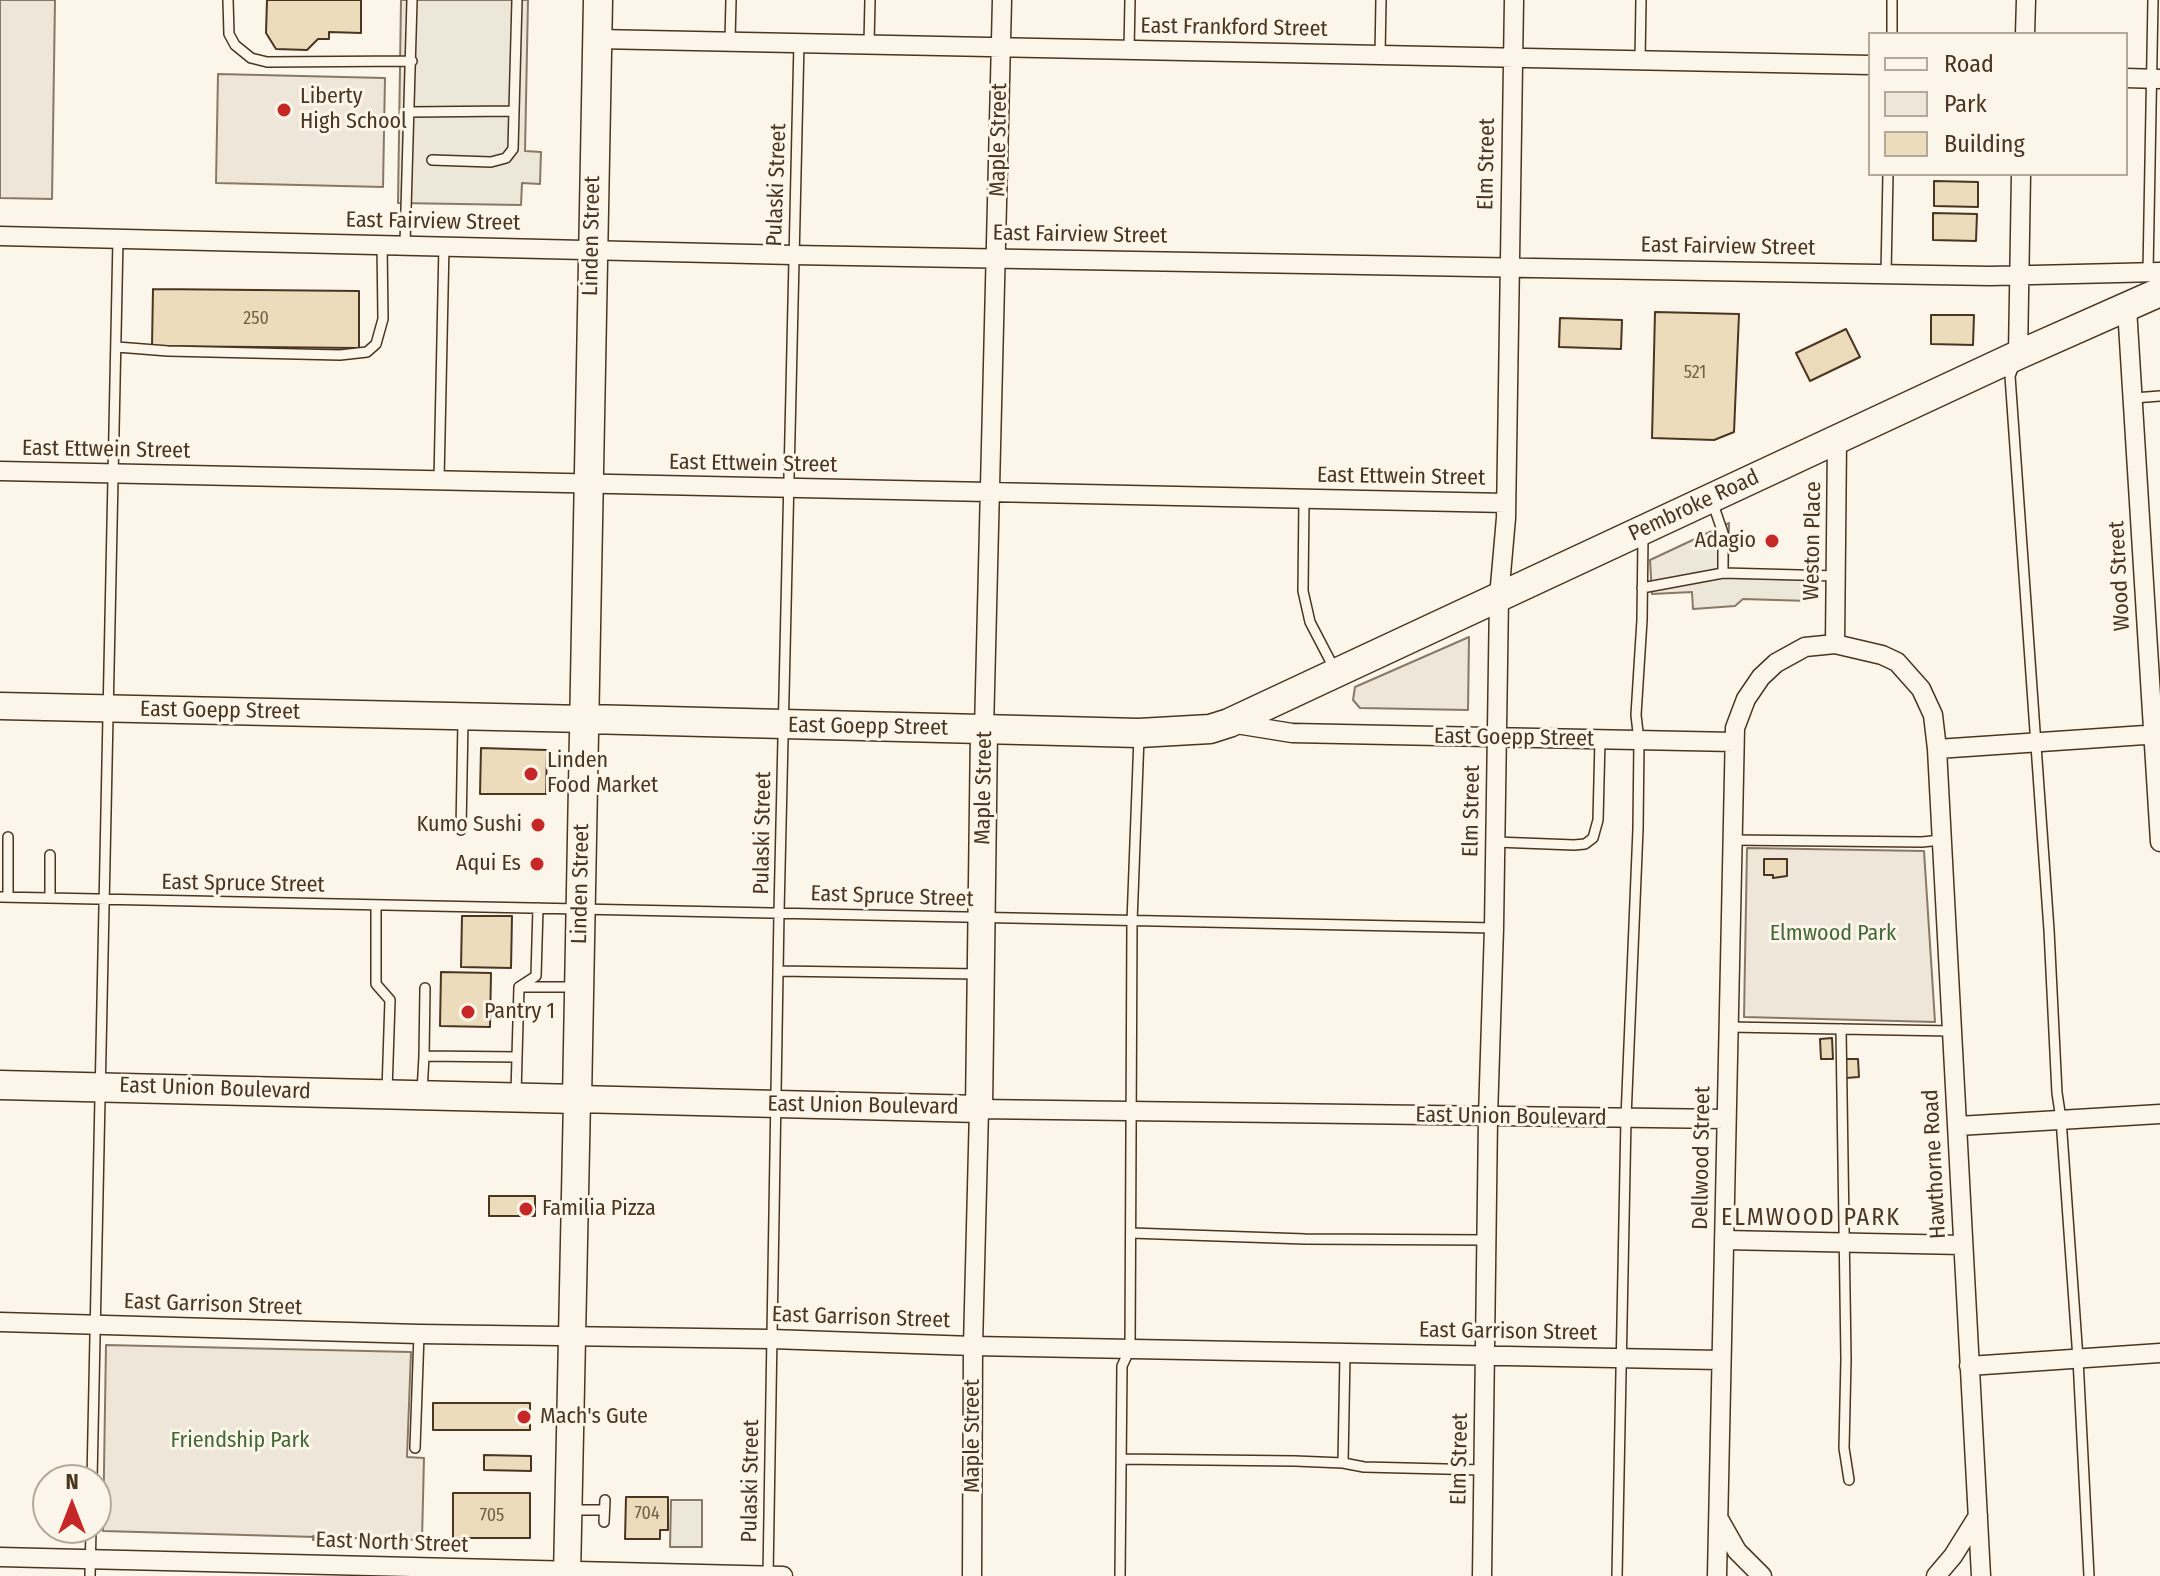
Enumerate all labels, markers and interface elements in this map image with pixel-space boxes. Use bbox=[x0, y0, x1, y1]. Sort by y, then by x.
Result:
street label: East Frankford Street bbox=[1140, 13, 1328, 43]
legend bbox=[1868, 32, 2128, 176]
text: Road bbox=[1944, 50, 1994, 78]
street label: Maple Street bbox=[985, 83, 1013, 197]
place label: Liberty High School bbox=[300, 84, 407, 136]
text: Park bbox=[1944, 90, 1987, 118]
marker: Liberty High School bbox=[275, 101, 293, 119]
street label: Elm Street bbox=[1473, 118, 1501, 210]
street label: Pulaski Street bbox=[762, 123, 792, 247]
text: Building bbox=[1944, 130, 2025, 158]
street label: Linden Street bbox=[578, 176, 606, 296]
street label: East Fairview Street bbox=[345, 207, 521, 237]
street label: East Fairview Street bbox=[992, 220, 1168, 250]
street label: East Fairview Street bbox=[1640, 232, 1816, 262]
house number: 250 bbox=[243, 308, 269, 330]
house number: 521 bbox=[1684, 362, 1706, 384]
street label: East Ettwein Street bbox=[22, 435, 190, 465]
street label: East Ettwein Street bbox=[669, 449, 837, 479]
street label: East Ettwein Street bbox=[1317, 462, 1485, 492]
street label: Pembroke Road bbox=[1625, 464, 1763, 548]
street label: Weston Place bbox=[1799, 481, 1827, 601]
street label: Wood Street bbox=[2104, 520, 2136, 632]
place label: Adagio bbox=[1695, 528, 1756, 554]
marker: Adagio bbox=[1763, 532, 1781, 550]
street label: East Goepp Street bbox=[140, 696, 300, 726]
street label: East Goepp Street bbox=[788, 712, 948, 742]
street label: East Goepp Street bbox=[1434, 723, 1594, 753]
street label: Maple Street bbox=[970, 731, 998, 845]
place label: Linden Food Market bbox=[547, 748, 658, 800]
marker: Linden Food Market bbox=[522, 765, 540, 783]
street label: Elm Street bbox=[1458, 765, 1486, 857]
street label: Pulaski Street bbox=[749, 771, 777, 895]
place label: Kumo Sushi bbox=[416, 812, 522, 838]
marker: Kumo Sushi bbox=[529, 816, 547, 834]
street label: Linden Street bbox=[567, 824, 595, 944]
place label: Aqui Es bbox=[456, 851, 521, 877]
marker: Aqui Es bbox=[528, 855, 546, 873]
street label: East Spruce Street bbox=[161, 869, 325, 899]
street label: East Spruce Street bbox=[810, 881, 974, 913]
park label: Elmwood Park bbox=[1770, 921, 1896, 947]
place label: Pantry 1 bbox=[484, 999, 555, 1025]
marker: Pantry 1 bbox=[459, 1003, 477, 1021]
street label: East Union Boulevard bbox=[119, 1072, 311, 1106]
street label: Dellwood Street bbox=[1688, 1086, 1716, 1230]
street label: Hawthorne Road bbox=[1918, 1089, 1952, 1239]
street label: East Union Boulevard bbox=[767, 1091, 959, 1121]
street label: East Union Boulevard bbox=[1415, 1102, 1607, 1132]
place label: Familia Pizza bbox=[542, 1196, 656, 1222]
marker: Familia Pizza bbox=[517, 1200, 535, 1218]
district label: ELMWOOD PARK bbox=[1721, 1204, 1901, 1232]
street label: East Garrison Street bbox=[123, 1289, 303, 1321]
street label: East Garrison Street bbox=[771, 1302, 951, 1334]
street label: East Garrison Street bbox=[1419, 1317, 1597, 1347]
street label: Maple Street bbox=[960, 1379, 986, 1493]
place label: Mach's Gute bbox=[540, 1404, 648, 1430]
marker: Mach's Gute bbox=[515, 1408, 533, 1426]
street label: Elm Street bbox=[1446, 1413, 1474, 1505]
street label: Pulaski Street bbox=[737, 1419, 765, 1543]
park label: Friendship Park bbox=[171, 1428, 309, 1454]
north arrow bbox=[32, 1464, 112, 1544]
text: N bbox=[65, 1468, 79, 1495]
house number: 704 bbox=[634, 1503, 660, 1525]
house number: 705 bbox=[480, 1505, 504, 1527]
street label: East North Street bbox=[315, 1527, 469, 1559]

